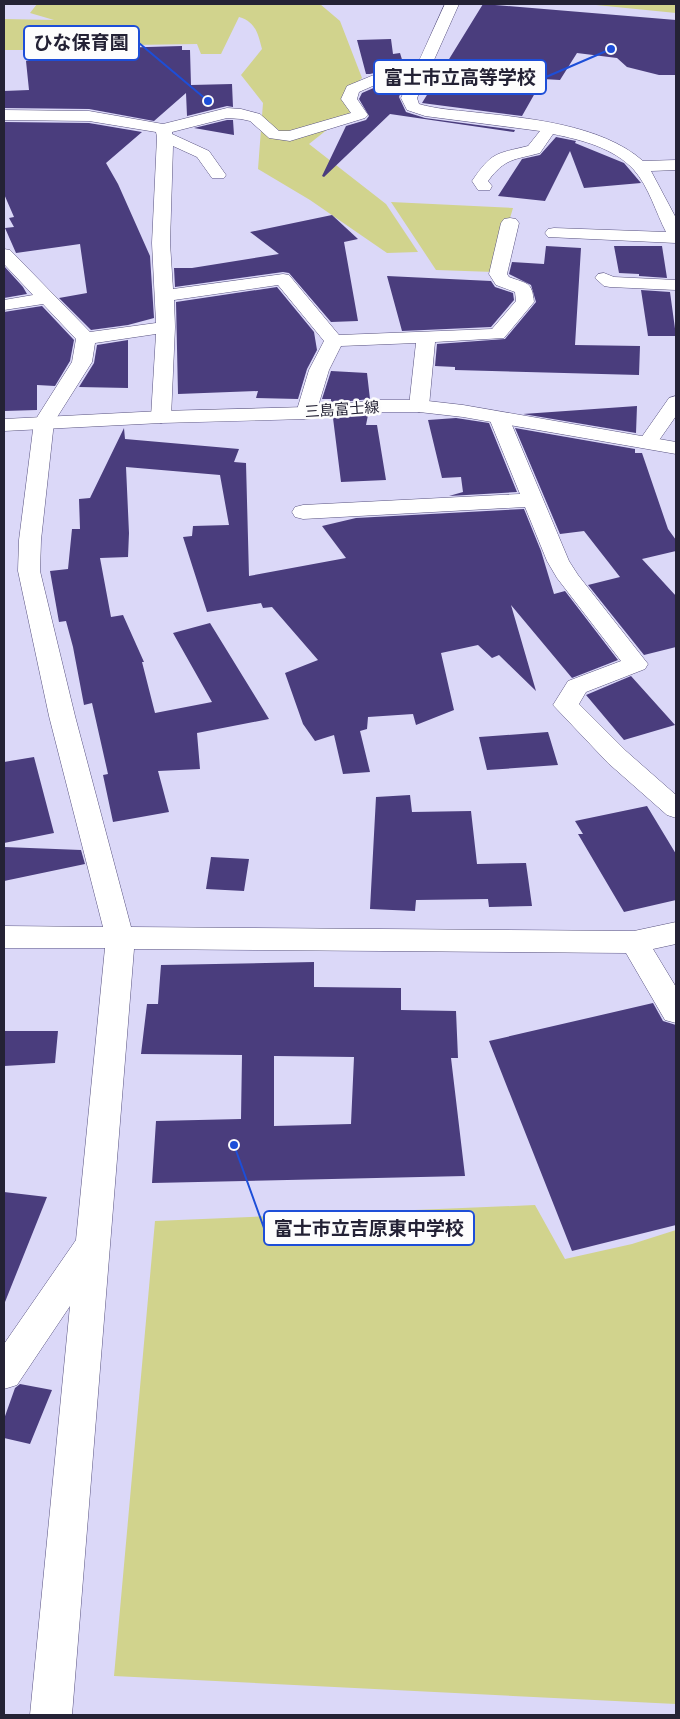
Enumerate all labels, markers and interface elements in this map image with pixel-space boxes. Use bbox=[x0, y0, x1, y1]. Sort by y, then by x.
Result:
callout: ひな保育園 bbox=[24, 26, 139, 60]
text: ひな保育園 bbox=[33, 33, 129, 53]
callout: 富士市立高等学校 bbox=[374, 60, 546, 94]
text: 富士市立高等学校 bbox=[384, 67, 536, 88]
street label: 三島富士線 bbox=[304, 399, 380, 420]
callout: 富士市立吉原東中学校 bbox=[264, 1211, 474, 1245]
text: 富士市立吉原東中学校 bbox=[274, 1218, 464, 1239]

